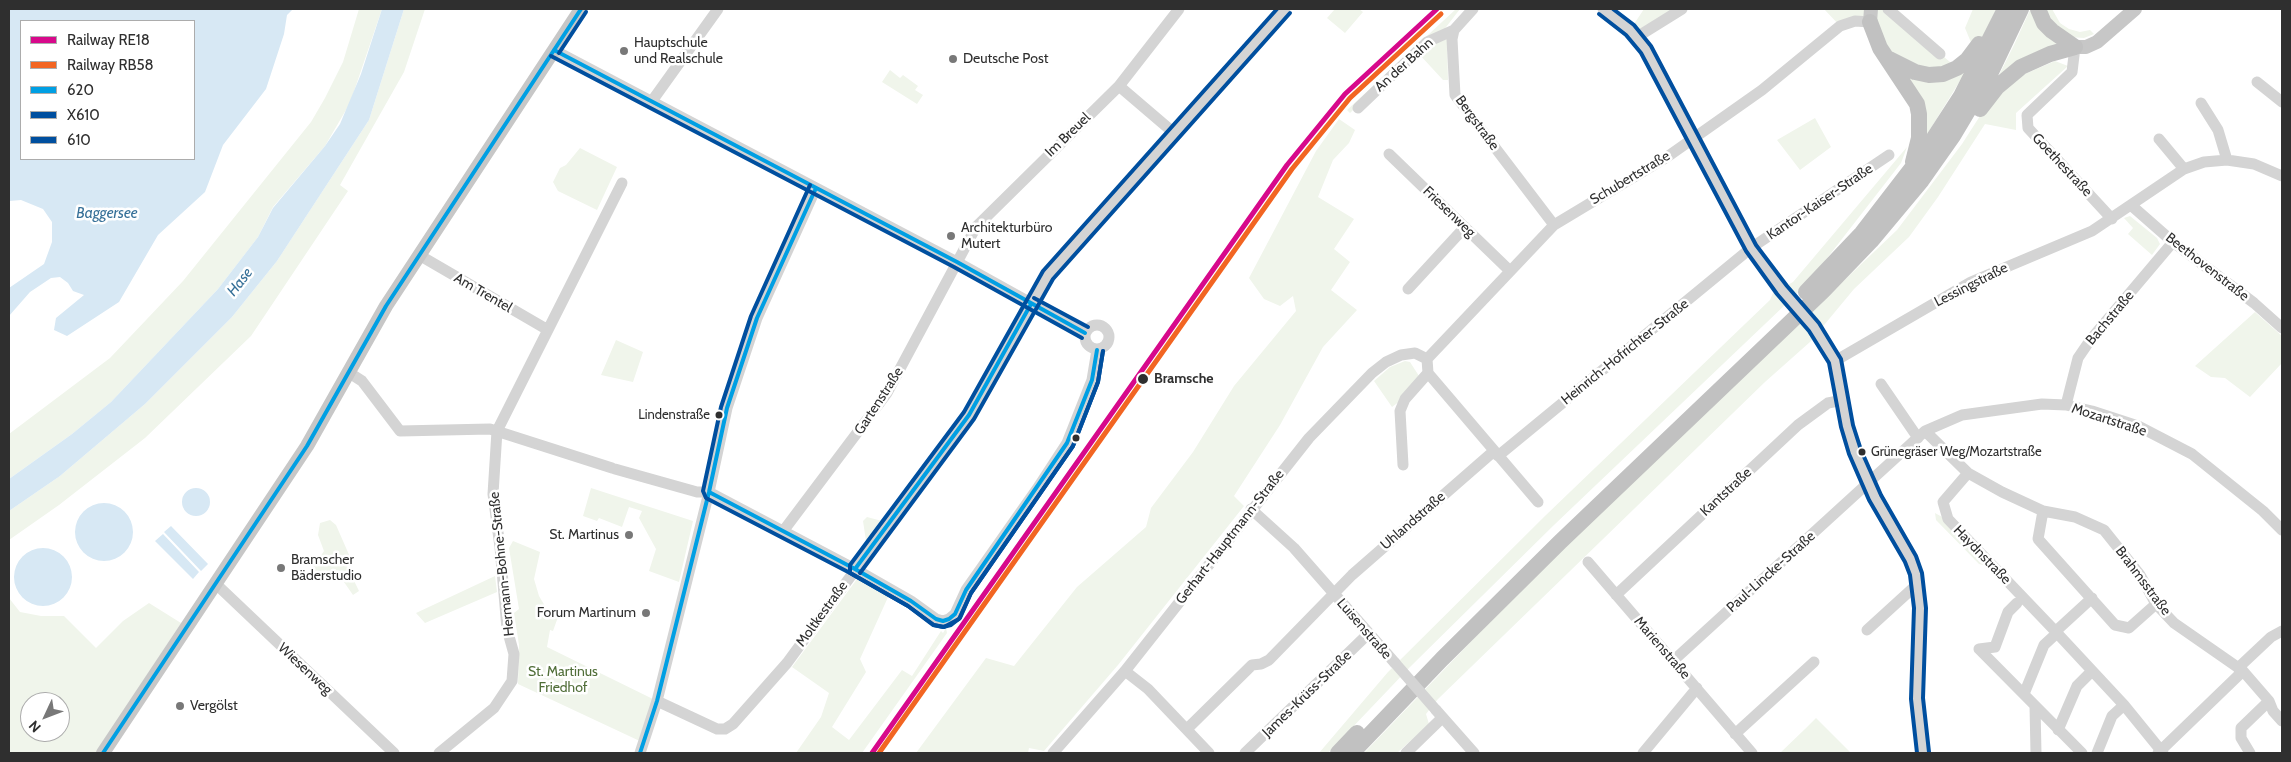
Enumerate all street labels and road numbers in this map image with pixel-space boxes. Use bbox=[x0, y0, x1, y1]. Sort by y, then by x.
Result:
street label: An der Bahn bbox=[1371, 34, 1437, 96]
street label: Bergstraße bbox=[1452, 92, 1502, 154]
street label: Im Breuel bbox=[1042, 109, 1094, 161]
street label: Goethestraße bbox=[2028, 130, 2096, 200]
street label: Schubertstraße bbox=[1587, 148, 1673, 208]
street label: Kantor-Kaiser-Straße bbox=[1764, 160, 1876, 244]
street label: Friesenweg bbox=[1419, 183, 1479, 241]
street label: Beethovenstraße bbox=[2162, 229, 2252, 305]
street label: Lessingstraße bbox=[1931, 259, 2011, 311]
street label: Am Trentel bbox=[451, 270, 515, 316]
street label: Bachstraße bbox=[2082, 287, 2138, 349]
street label: Heinrich-Hofrichter-Straße bbox=[1558, 296, 1692, 408]
street label: Gartenstraße bbox=[851, 364, 907, 438]
street label: Mozartstraße bbox=[2069, 400, 2149, 440]
street label: Kantstraße bbox=[1697, 464, 1755, 520]
street label: Gerhart-Hauptmann-Straße bbox=[1172, 466, 1288, 608]
street label: Uhlandstraße bbox=[1377, 488, 1449, 554]
street label: Hermann-Bohne-Straße bbox=[486, 491, 518, 637]
street label: Haydnstraße bbox=[1950, 522, 2014, 588]
street label: Paul-Lincke-Straße bbox=[1723, 528, 1819, 616]
street label: Brahmsstraße bbox=[2112, 543, 2174, 619]
street label: Moltkestraße bbox=[793, 578, 851, 650]
street label: Luisenstraße bbox=[1333, 595, 1395, 663]
street label: Marienstraße bbox=[1630, 613, 1694, 683]
street label: Wiesenweg bbox=[274, 640, 336, 698]
street label: James-Krüss-Straße bbox=[1259, 647, 1355, 741]

